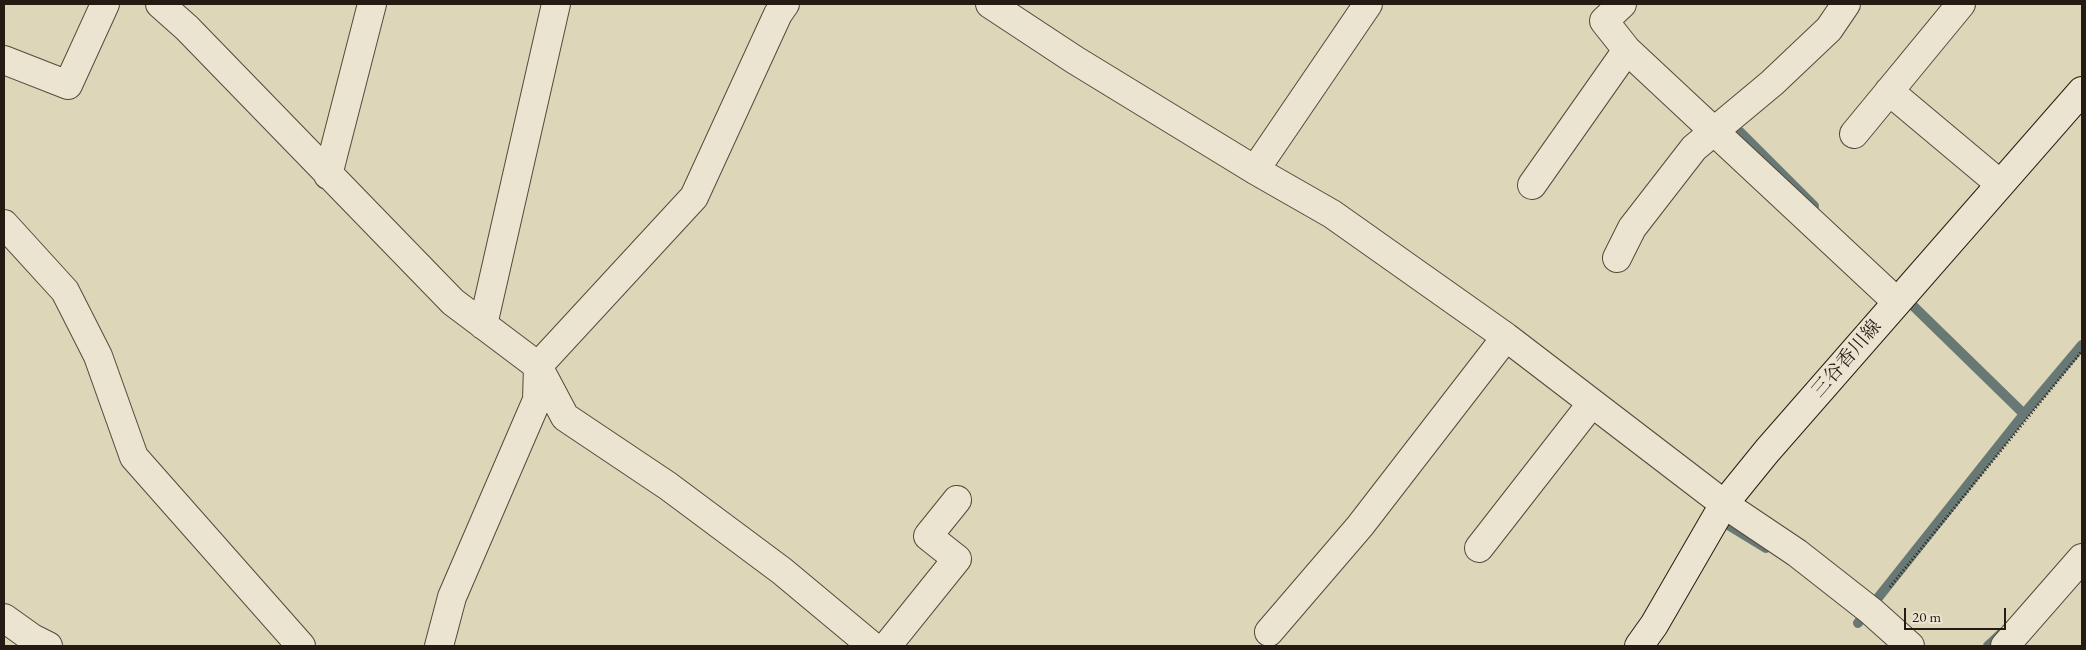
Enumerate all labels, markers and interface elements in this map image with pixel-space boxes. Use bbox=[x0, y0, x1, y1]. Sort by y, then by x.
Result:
street label: 三谷香川線 bbox=[1807, 316, 1887, 402]
scale bar bbox=[1906, 598, 2008, 630]
text: 20 m bbox=[1912, 607, 1941, 626]

